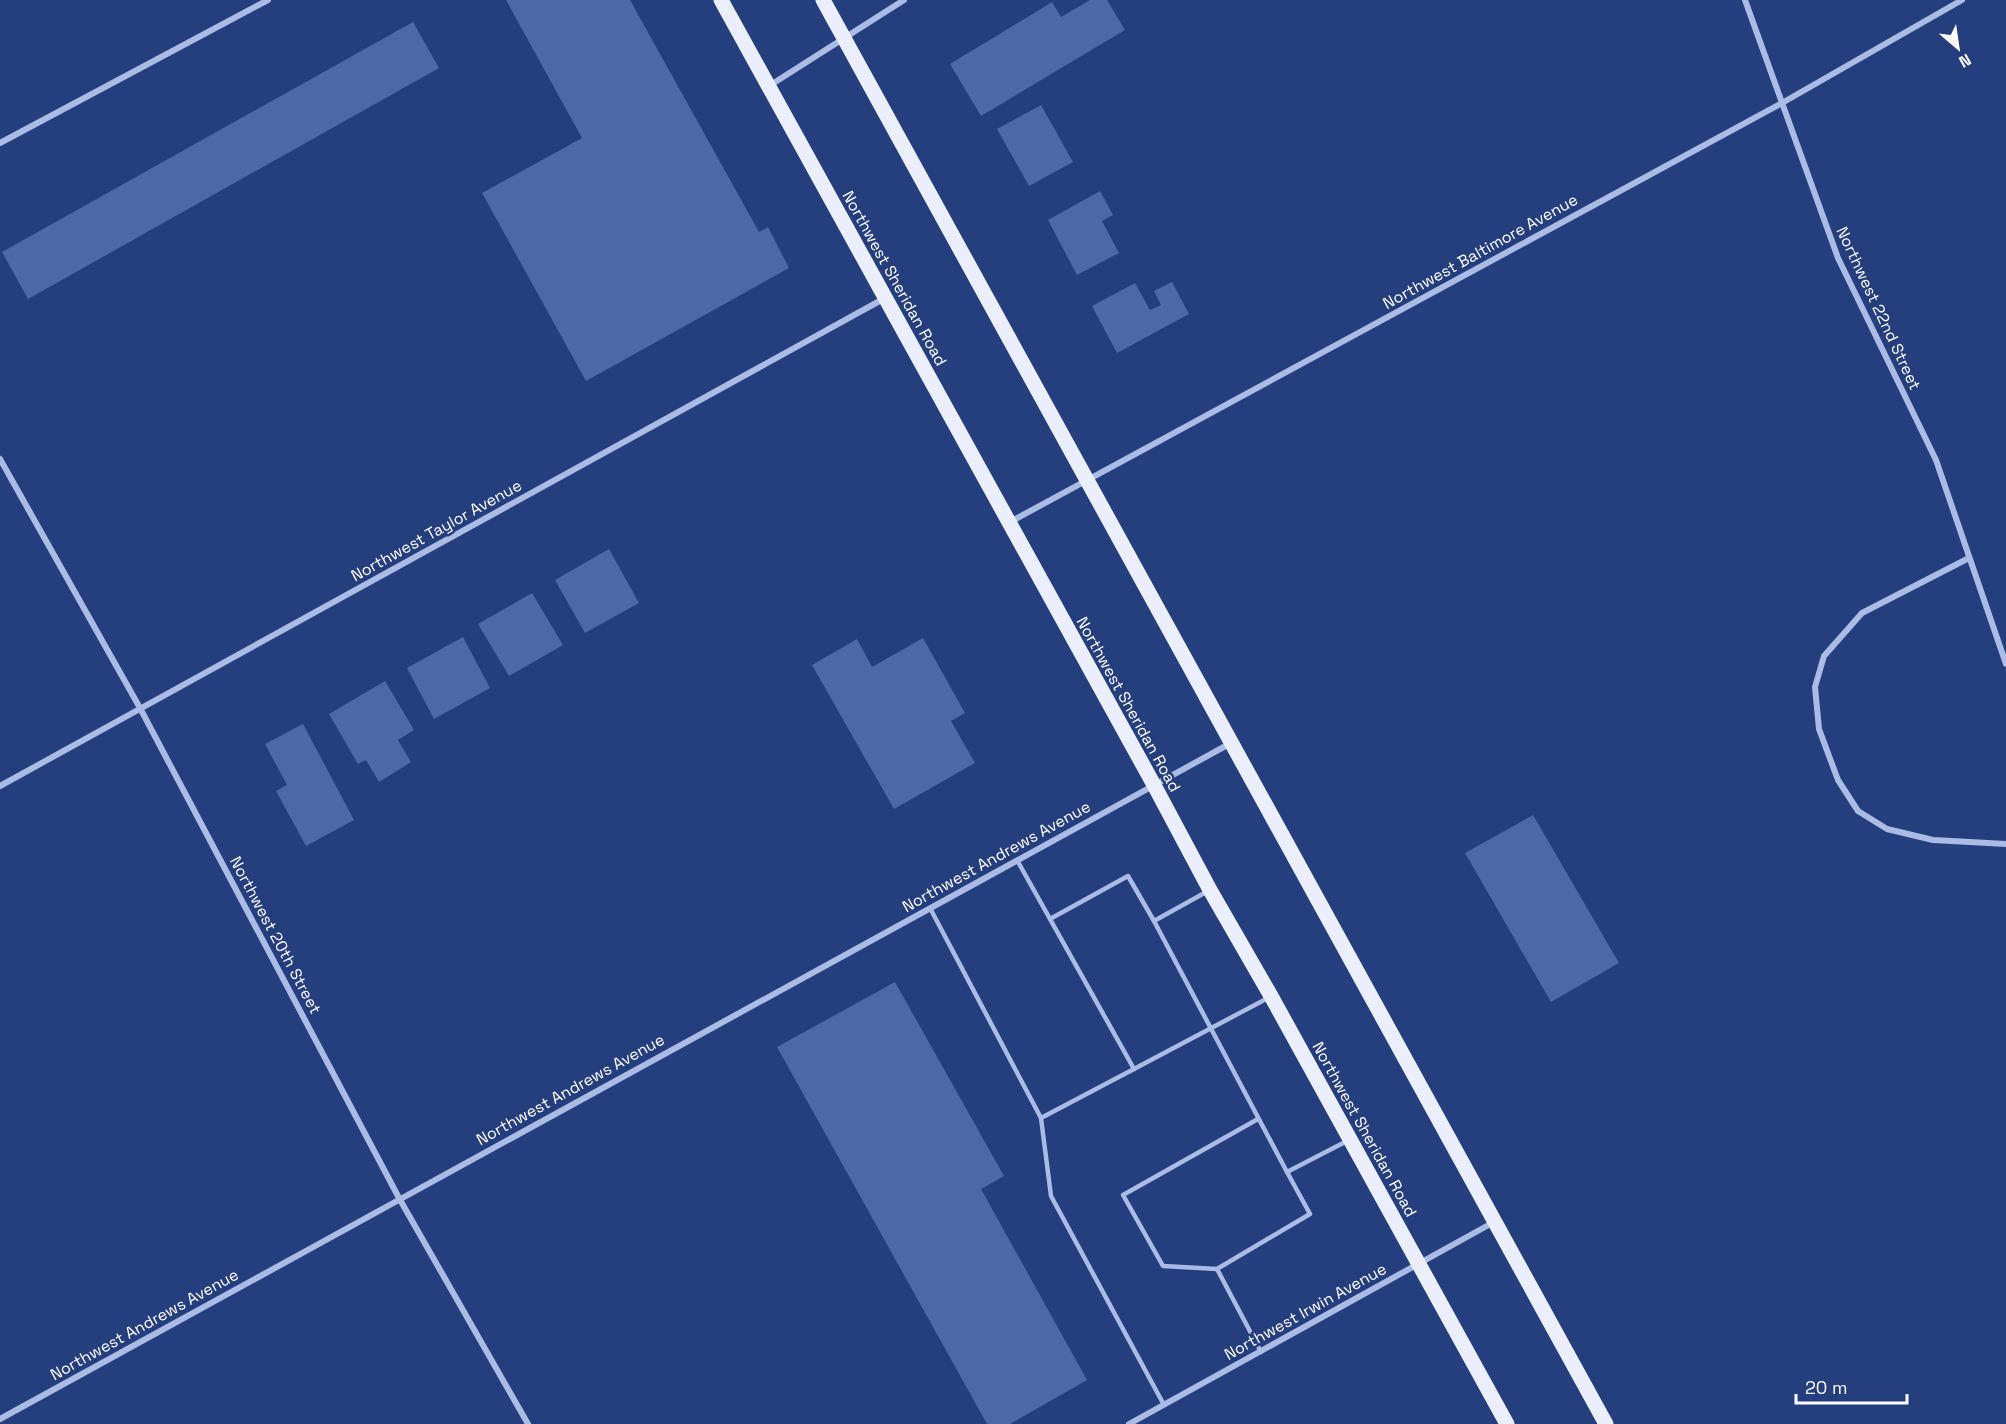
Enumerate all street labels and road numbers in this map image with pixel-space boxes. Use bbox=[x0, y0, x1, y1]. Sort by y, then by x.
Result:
street label: Northwest Sheridan Road bbox=[838, 187, 952, 370]
street label: Northwest Baltimore Avenue bbox=[1379, 189, 1581, 314]
street label: Northwest 22nd Street bbox=[1831, 223, 1926, 393]
street label: Northwest Taylor Avenue bbox=[347, 475, 525, 586]
street label: Northwest Sheridan Road bbox=[1072, 613, 1186, 796]
street label: Northwest Andrews Avenue bbox=[898, 796, 1094, 917]
street label: Northwest 20th Street bbox=[225, 853, 326, 1018]
street label: Northwest Andrews Avenue bbox=[472, 1029, 668, 1150]
street label: Northwest Sheridan Road bbox=[1308, 1038, 1422, 1221]
street label: Northwest Irwin Avenue bbox=[1220, 1258, 1390, 1365]
street label: Northwest Andrews Avenue bbox=[46, 1264, 242, 1385]

